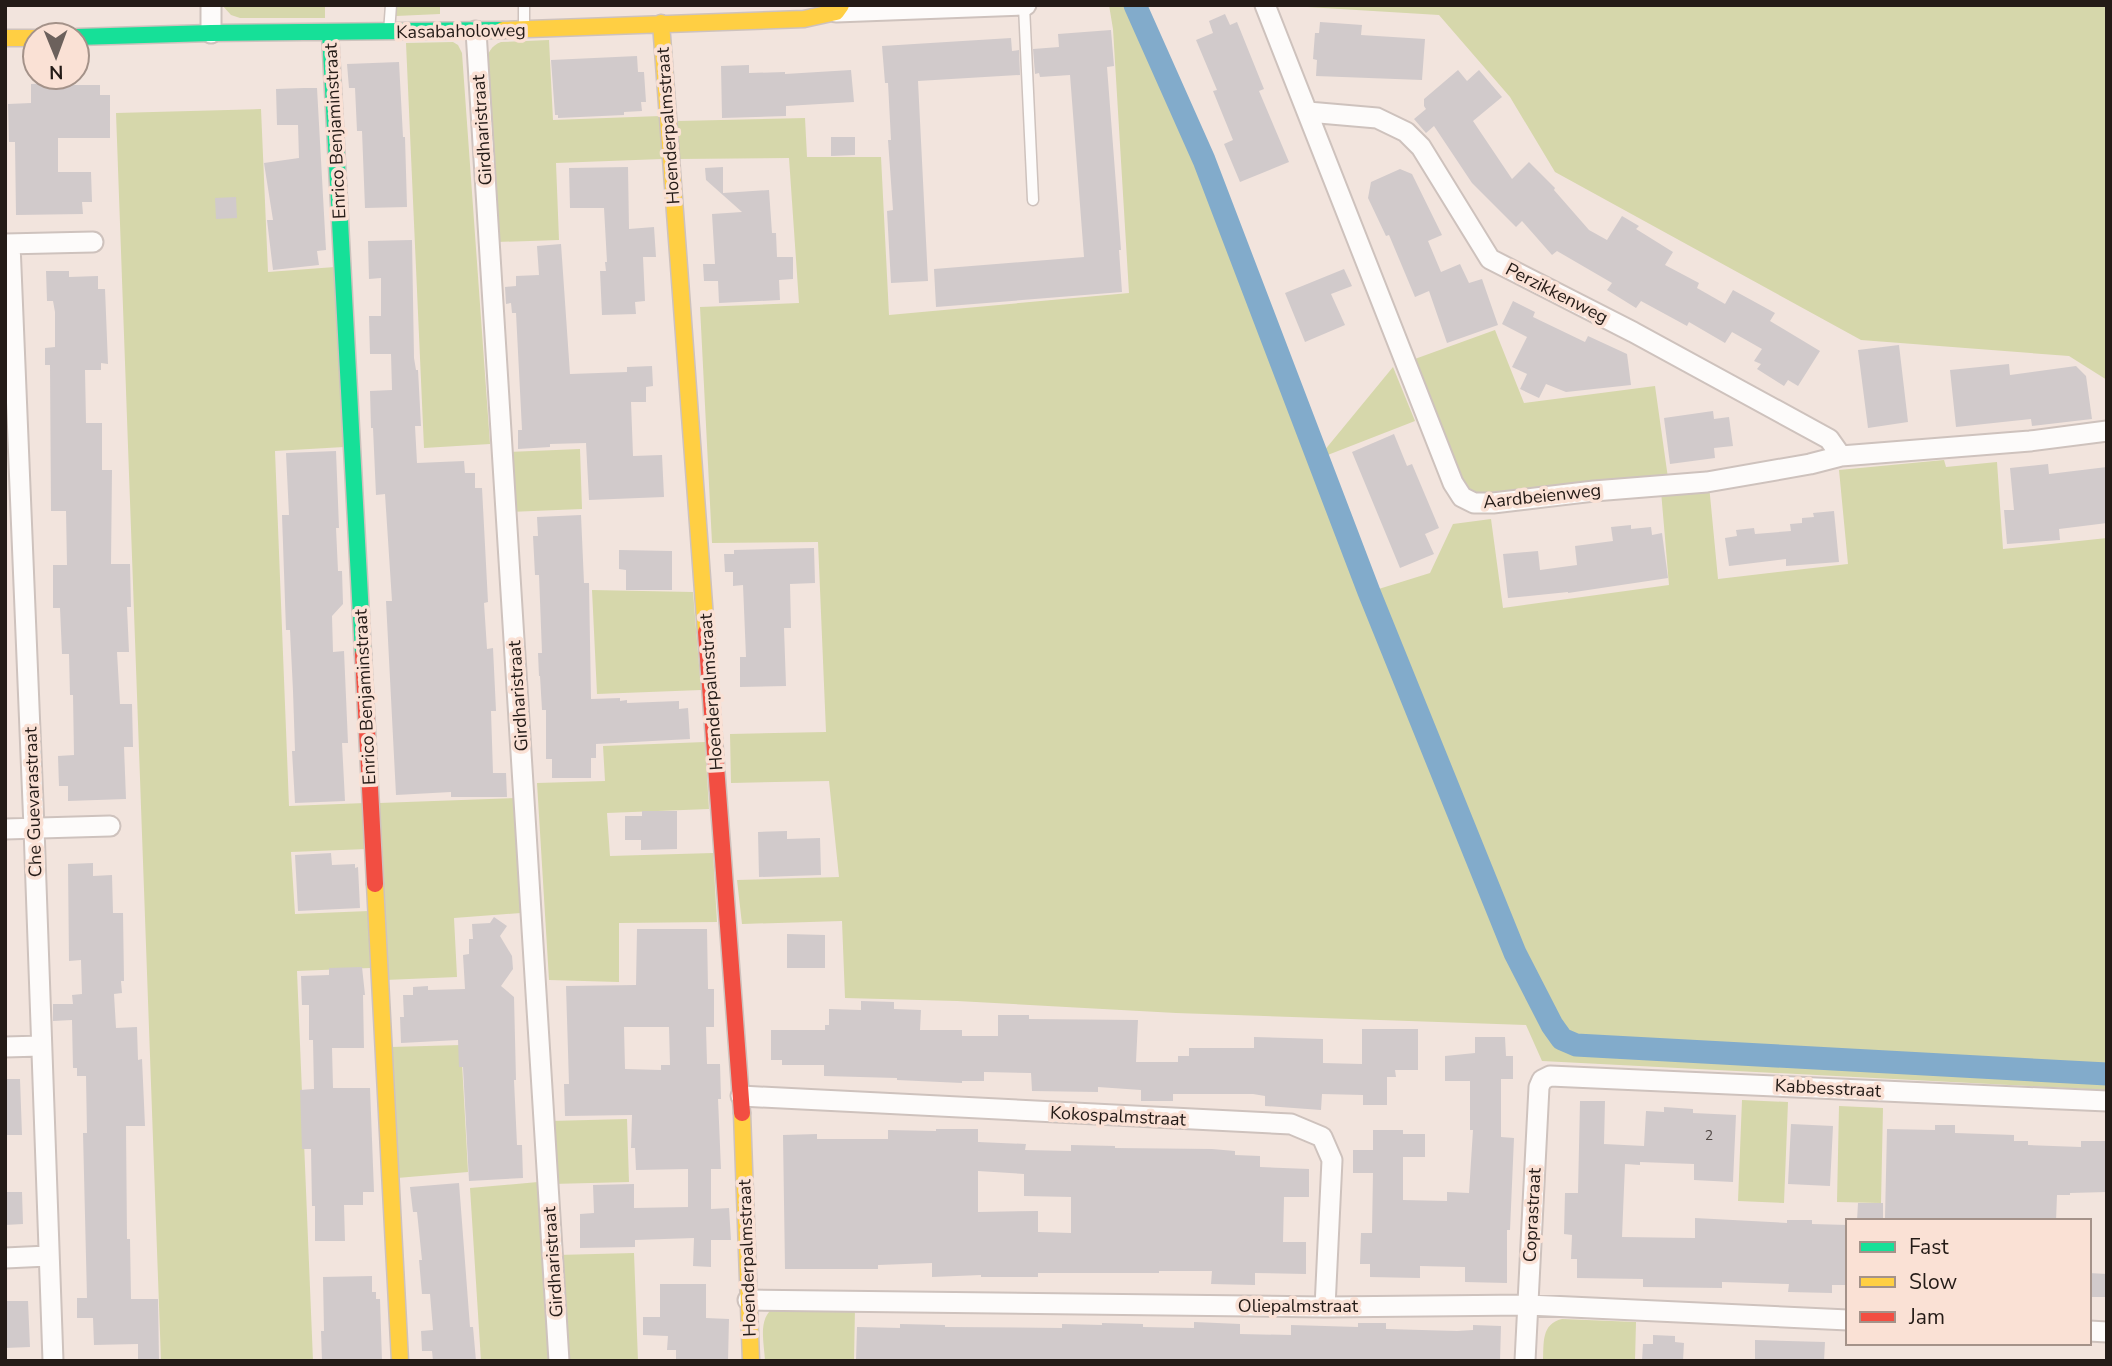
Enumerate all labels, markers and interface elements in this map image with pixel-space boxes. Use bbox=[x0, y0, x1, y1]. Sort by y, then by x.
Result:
street label: Kasabaholoweg bbox=[396, 18, 526, 44]
north arrow bbox=[21, 21, 91, 91]
street label: Enrico Benjaminstraat bbox=[318, 42, 352, 220]
street label: Hoenderpalmstraat bbox=[650, 46, 685, 205]
text: N bbox=[49, 59, 64, 85]
street label: Girdharistraat bbox=[466, 73, 498, 186]
street label: Perzikkenweg bbox=[1502, 257, 1612, 329]
street label: Aardbeienweg bbox=[1482, 478, 1602, 514]
street label: Enrico Benjaminstraat bbox=[348, 608, 382, 786]
street label: Hoenderpalmstraat bbox=[693, 612, 728, 771]
street label: Girdharistraat bbox=[502, 639, 534, 752]
street label: Che Guevarastraat bbox=[18, 726, 48, 878]
street label: Kabbesstraat bbox=[1774, 1073, 1883, 1103]
street label: Kokospalmstraat bbox=[1050, 1100, 1187, 1132]
house number: 2 bbox=[1705, 1126, 1713, 1145]
street label: Coprastraat bbox=[1518, 1166, 1546, 1263]
street label: Hoenderpalmstraat bbox=[732, 1178, 762, 1337]
street label: Girdharistraat bbox=[537, 1205, 569, 1318]
legend bbox=[1846, 1219, 2091, 1345]
text: Fast bbox=[1909, 1233, 1949, 1261]
text: Slow bbox=[1909, 1268, 1958, 1296]
street label: Oliepalmstraat bbox=[1238, 1294, 1359, 1318]
text: Jam bbox=[1908, 1303, 1945, 1331]

